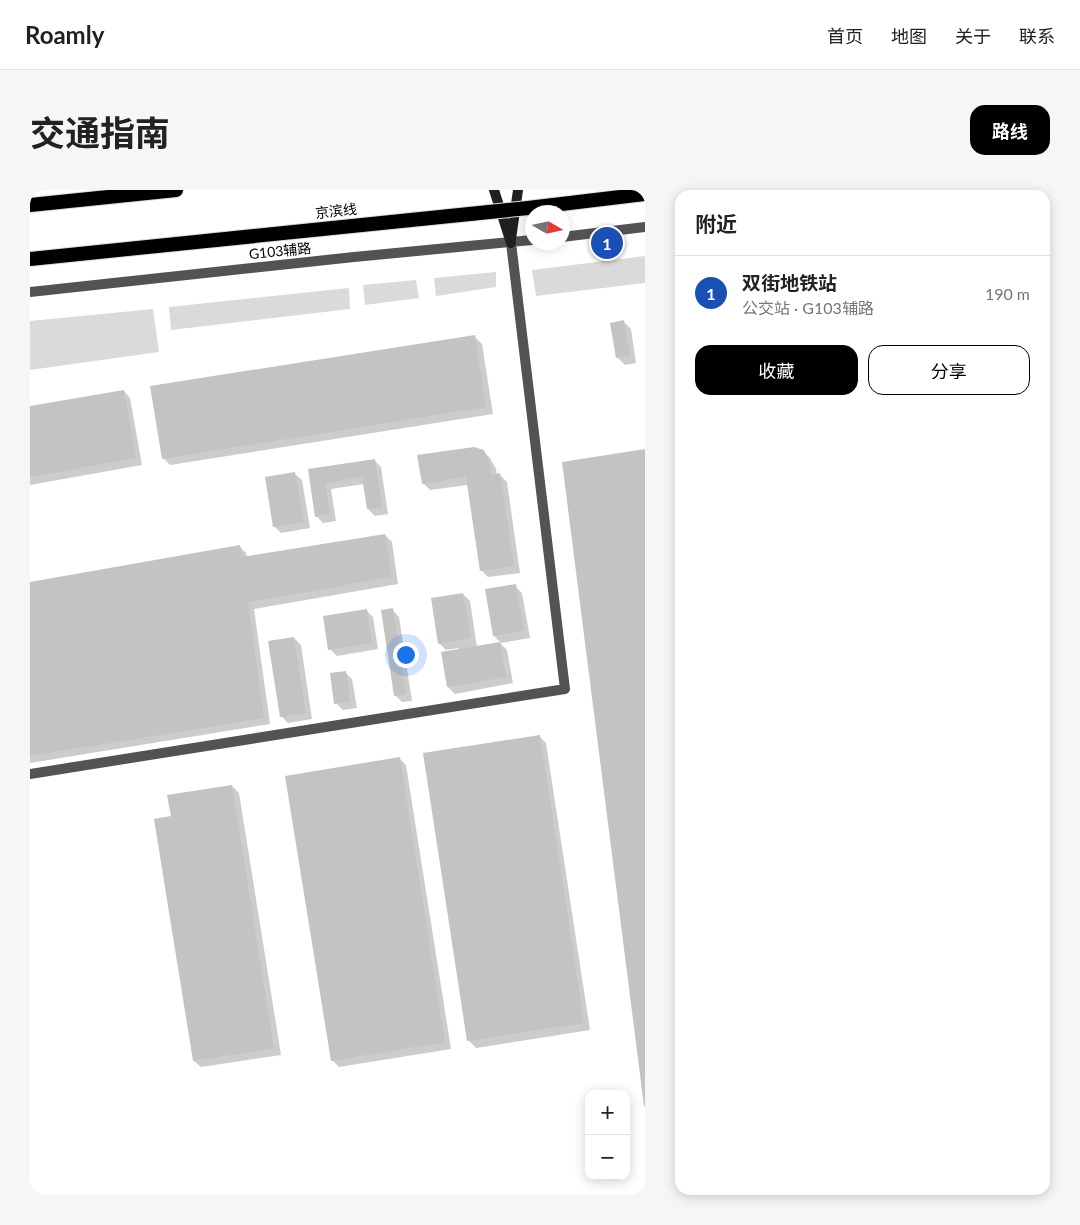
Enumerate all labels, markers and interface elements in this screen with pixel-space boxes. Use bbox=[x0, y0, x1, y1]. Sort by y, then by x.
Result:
text: Roamly bbox=[25, 20, 104, 49]
text: 首页 bbox=[827, 25, 863, 47]
text: 地图 bbox=[891, 25, 927, 47]
text: 关于 bbox=[955, 25, 991, 47]
text: 联系 bbox=[1019, 25, 1055, 47]
button: 路线 bbox=[970, 105, 1050, 155]
text: 交通指南 bbox=[30, 111, 170, 153]
street label: 京滨线 bbox=[314, 200, 358, 221]
north arrow bbox=[525, 205, 570, 250]
text: 附近 bbox=[695, 211, 737, 236]
pin: 1 bbox=[591, 224, 623, 262]
street label: G103辅路 bbox=[248, 239, 312, 262]
text: 双街地铁站 bbox=[742, 271, 837, 294]
text: 1 bbox=[706, 284, 716, 303]
text: 190 m bbox=[985, 284, 1030, 303]
text: 公交站 · G103辅路 bbox=[742, 298, 874, 317]
button: 收藏 bbox=[695, 345, 858, 395]
button: 分享 bbox=[868, 345, 1030, 395]
your location bbox=[393, 642, 419, 668]
map controls bbox=[585, 1090, 630, 1180]
button: + bbox=[585, 1090, 630, 1135]
button: − bbox=[585, 1135, 630, 1180]

